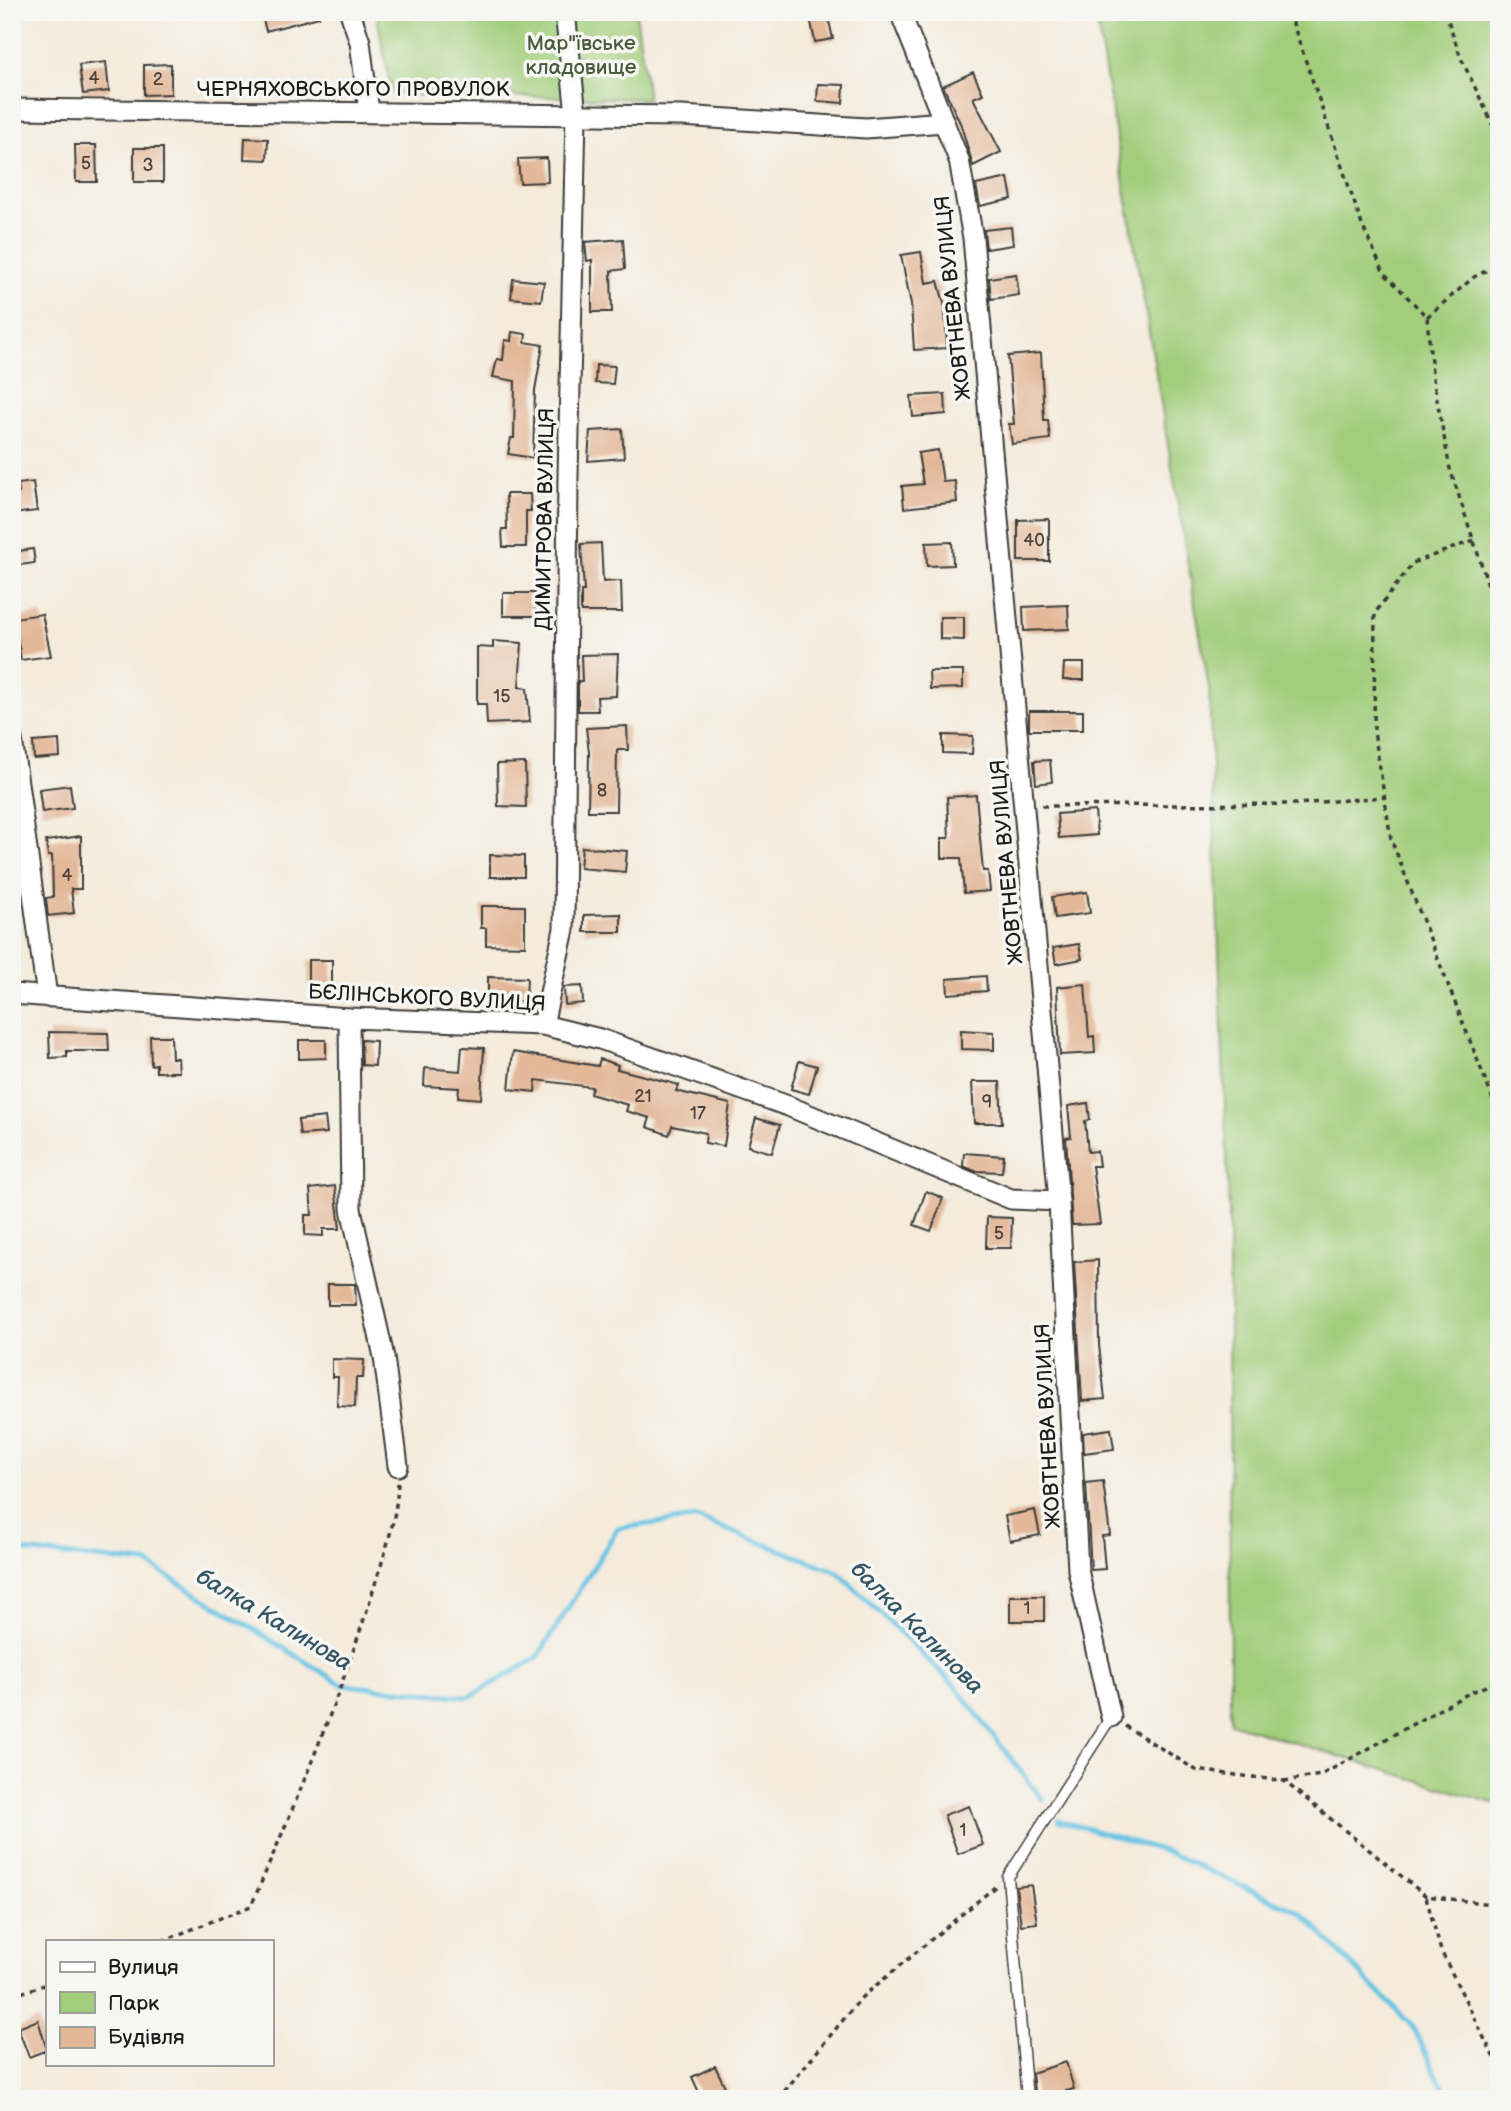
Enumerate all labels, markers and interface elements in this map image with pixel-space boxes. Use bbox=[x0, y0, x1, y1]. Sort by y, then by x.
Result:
park label: Мар"ївське кладовище bbox=[526, 31, 637, 80]
house number: 4 bbox=[89, 68, 100, 89]
house number: 2 bbox=[153, 69, 164, 90]
street label: ЧЕРНЯХОВСЬКОГО ПРОВУЛОК bbox=[197, 77, 510, 102]
house number: 5 bbox=[81, 153, 91, 174]
house number: 3 bbox=[142, 155, 154, 176]
street label: ЖОВТНЕВА ВУЛИЦЯ bbox=[930, 194, 976, 402]
street label: ДИМИТРОВА ВУЛИЦЯ bbox=[531, 408, 559, 630]
house number: 40 bbox=[1023, 530, 1045, 551]
house number: 15 bbox=[493, 686, 511, 707]
street label: ЖОВТНЕВА ВУЛИЦЯ bbox=[986, 758, 1028, 966]
house number: 8 bbox=[597, 780, 607, 801]
house number: 4 bbox=[62, 865, 73, 886]
street label: БЄЛІНСЬКОГО ВУЛИЦЯ bbox=[307, 979, 547, 1017]
house number: 21 bbox=[634, 1086, 652, 1107]
house number: 9 bbox=[982, 1092, 992, 1113]
house number: 17 bbox=[690, 1103, 706, 1124]
house number: 5 bbox=[994, 1223, 1004, 1244]
street label: ЖОВТНЕВА ВУЛИЦЯ bbox=[1030, 1323, 1066, 1529]
water label: балка Калинова bbox=[845, 1556, 989, 1700]
water label: балка Калинова bbox=[191, 1563, 357, 1677]
house number: 1 bbox=[1024, 1598, 1030, 1619]
house number: 1 bbox=[960, 1820, 966, 1841]
legend bbox=[46, 1940, 273, 2066]
text: Вулиця bbox=[108, 1955, 179, 1980]
text: Парк bbox=[108, 1991, 159, 2016]
text: Будівля bbox=[108, 2025, 185, 2050]

